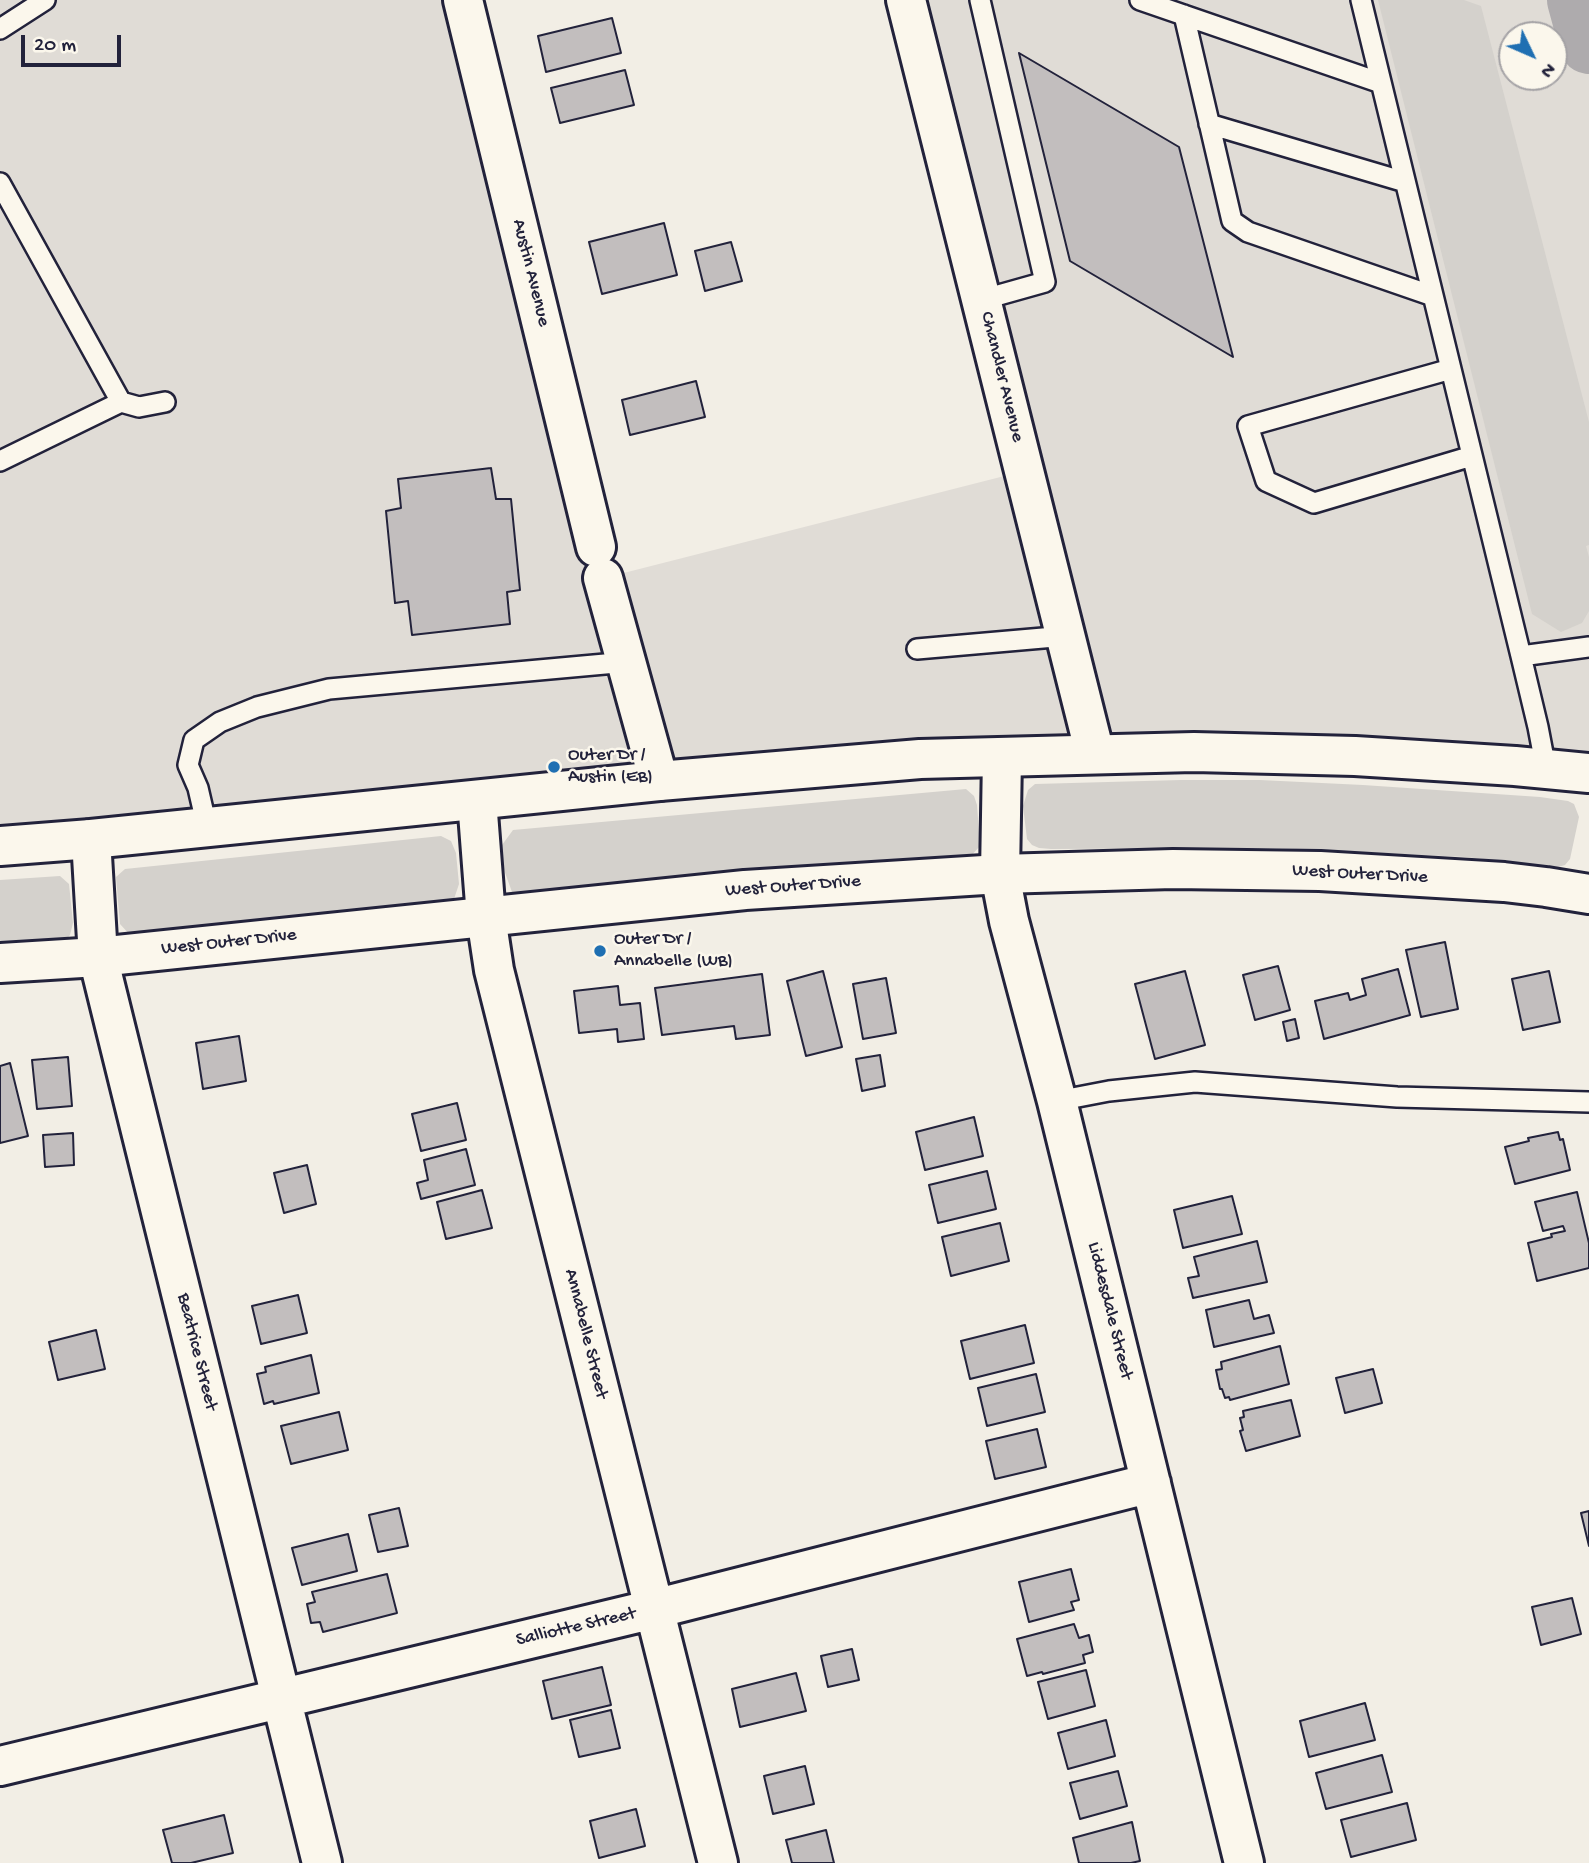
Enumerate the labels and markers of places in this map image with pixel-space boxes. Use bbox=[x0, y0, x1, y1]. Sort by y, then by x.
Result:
place label: Outer Dr / Austin (EB) bbox=[568, 745, 653, 789]
marker: Outer Dr / Austin (EB) bbox=[546, 759, 562, 775]
place label: Outer Dr / Annabelle (WB) bbox=[614, 929, 733, 973]
marker: Outer Dr / Annabelle (WB) bbox=[592, 943, 608, 959]

